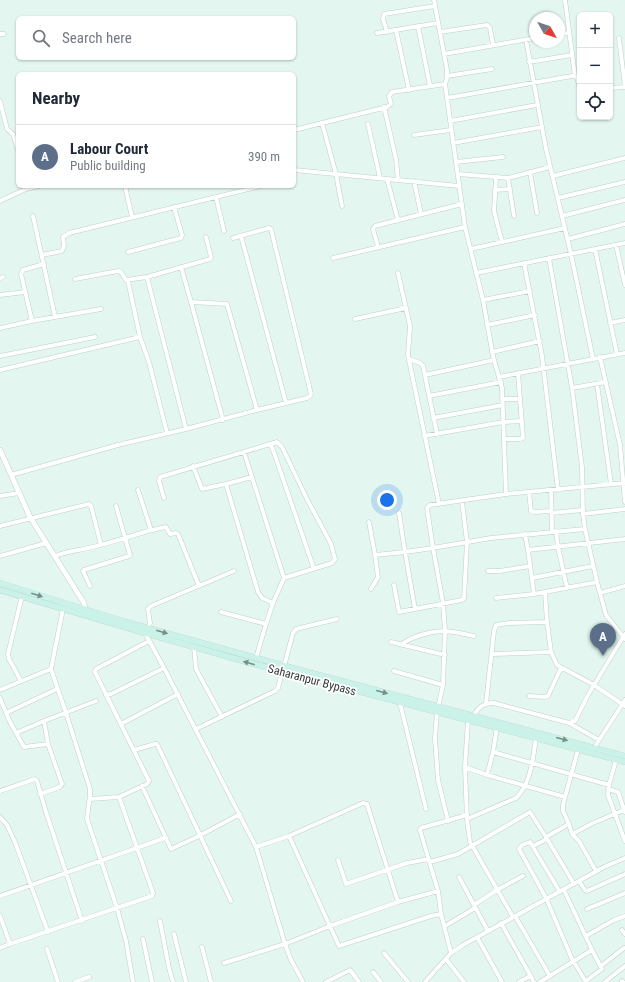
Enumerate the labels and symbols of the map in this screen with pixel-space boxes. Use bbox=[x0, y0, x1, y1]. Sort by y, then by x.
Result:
north arrow bbox=[529, 12, 565, 48]
your location bbox=[377, 490, 397, 510]
one-way arrow bbox=[32, 592, 44, 598]
pin: A bbox=[590, 623, 616, 656]
one-way arrow bbox=[156, 629, 168, 635]
one-way arrow bbox=[243, 660, 255, 666]
street label: Saharanpur Bypass bbox=[266, 661, 358, 699]
one-way arrow bbox=[376, 689, 388, 695]
one-way arrow bbox=[556, 736, 568, 742]

